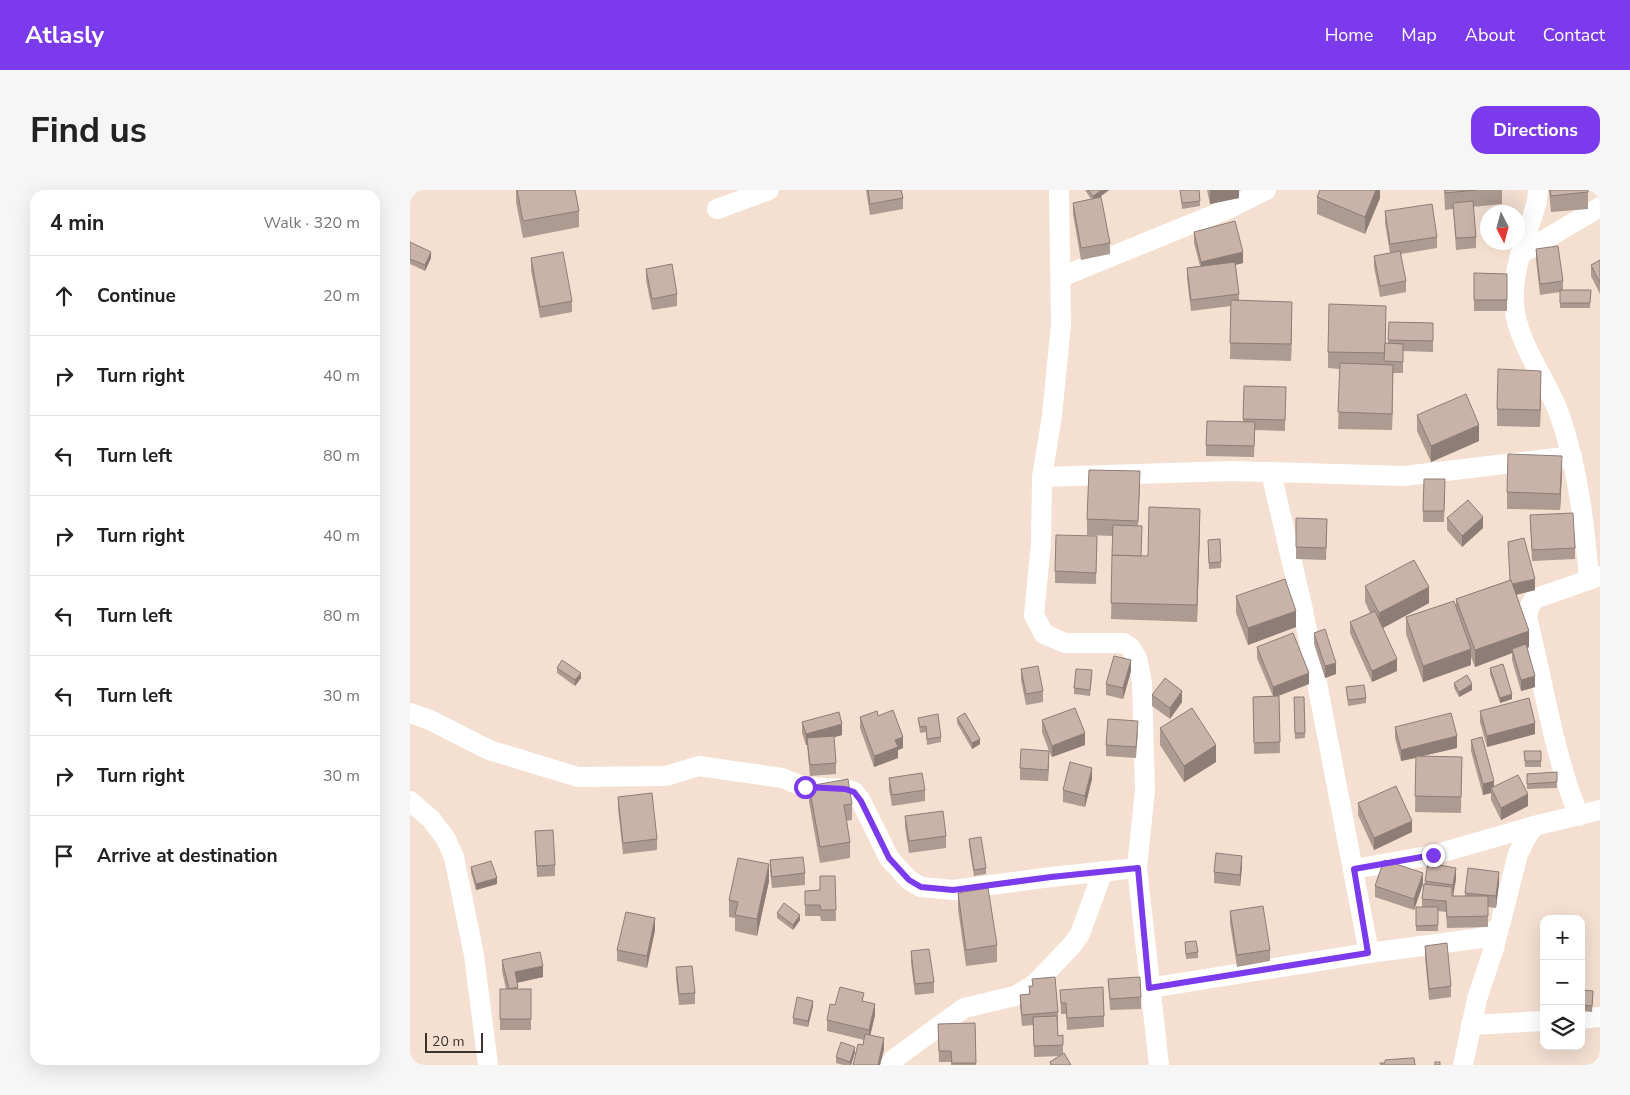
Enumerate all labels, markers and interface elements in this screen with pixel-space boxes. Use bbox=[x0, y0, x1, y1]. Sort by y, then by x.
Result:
text: Atlasly bbox=[25, 19, 104, 51]
text: Home bbox=[1325, 23, 1373, 47]
text: Map bbox=[1401, 23, 1437, 47]
text: About bbox=[1465, 23, 1515, 47]
text: Contact bbox=[1543, 23, 1605, 47]
button: Directions bbox=[1471, 106, 1600, 154]
text: Find us bbox=[30, 107, 147, 154]
north arrow bbox=[1480, 205, 1525, 250]
text: 4 min bbox=[50, 209, 104, 237]
text: Walk · 320 m bbox=[264, 212, 360, 234]
icon: ahead bbox=[50, 282, 78, 310]
text: Continue bbox=[97, 283, 176, 309]
text: 20 m bbox=[323, 285, 360, 307]
icon: right bbox=[50, 362, 78, 390]
text: Turn right bbox=[97, 363, 184, 389]
text: 40 m bbox=[323, 365, 360, 387]
icon: left bbox=[50, 442, 78, 470]
text: Turn left bbox=[97, 443, 172, 469]
text: 80 m bbox=[323, 445, 360, 467]
icon: right bbox=[50, 522, 78, 550]
text: Turn right bbox=[97, 523, 184, 549]
text: 40 m bbox=[323, 525, 360, 547]
icon: left bbox=[50, 602, 78, 630]
text: Turn left bbox=[97, 603, 172, 629]
text: 80 m bbox=[323, 605, 360, 627]
icon: left bbox=[50, 682, 78, 710]
text: Turn left bbox=[97, 683, 172, 709]
text: 30 m bbox=[323, 685, 360, 707]
icon: right bbox=[50, 762, 78, 790]
text: Turn right bbox=[97, 763, 184, 789]
text: 30 m bbox=[323, 765, 360, 787]
route start bbox=[794, 776, 817, 799]
icon: arrive bbox=[50, 842, 78, 870]
text: Arrive at destination bbox=[97, 843, 278, 869]
route end bbox=[1422, 844, 1445, 867]
map controls bbox=[1540, 915, 1585, 1050]
button: + bbox=[1540, 915, 1585, 960]
button: − bbox=[1540, 960, 1585, 1005]
button: layers bbox=[1540, 1005, 1585, 1050]
scale bar bbox=[425, 1030, 482, 1053]
text: 20 m bbox=[432, 1032, 464, 1051]

